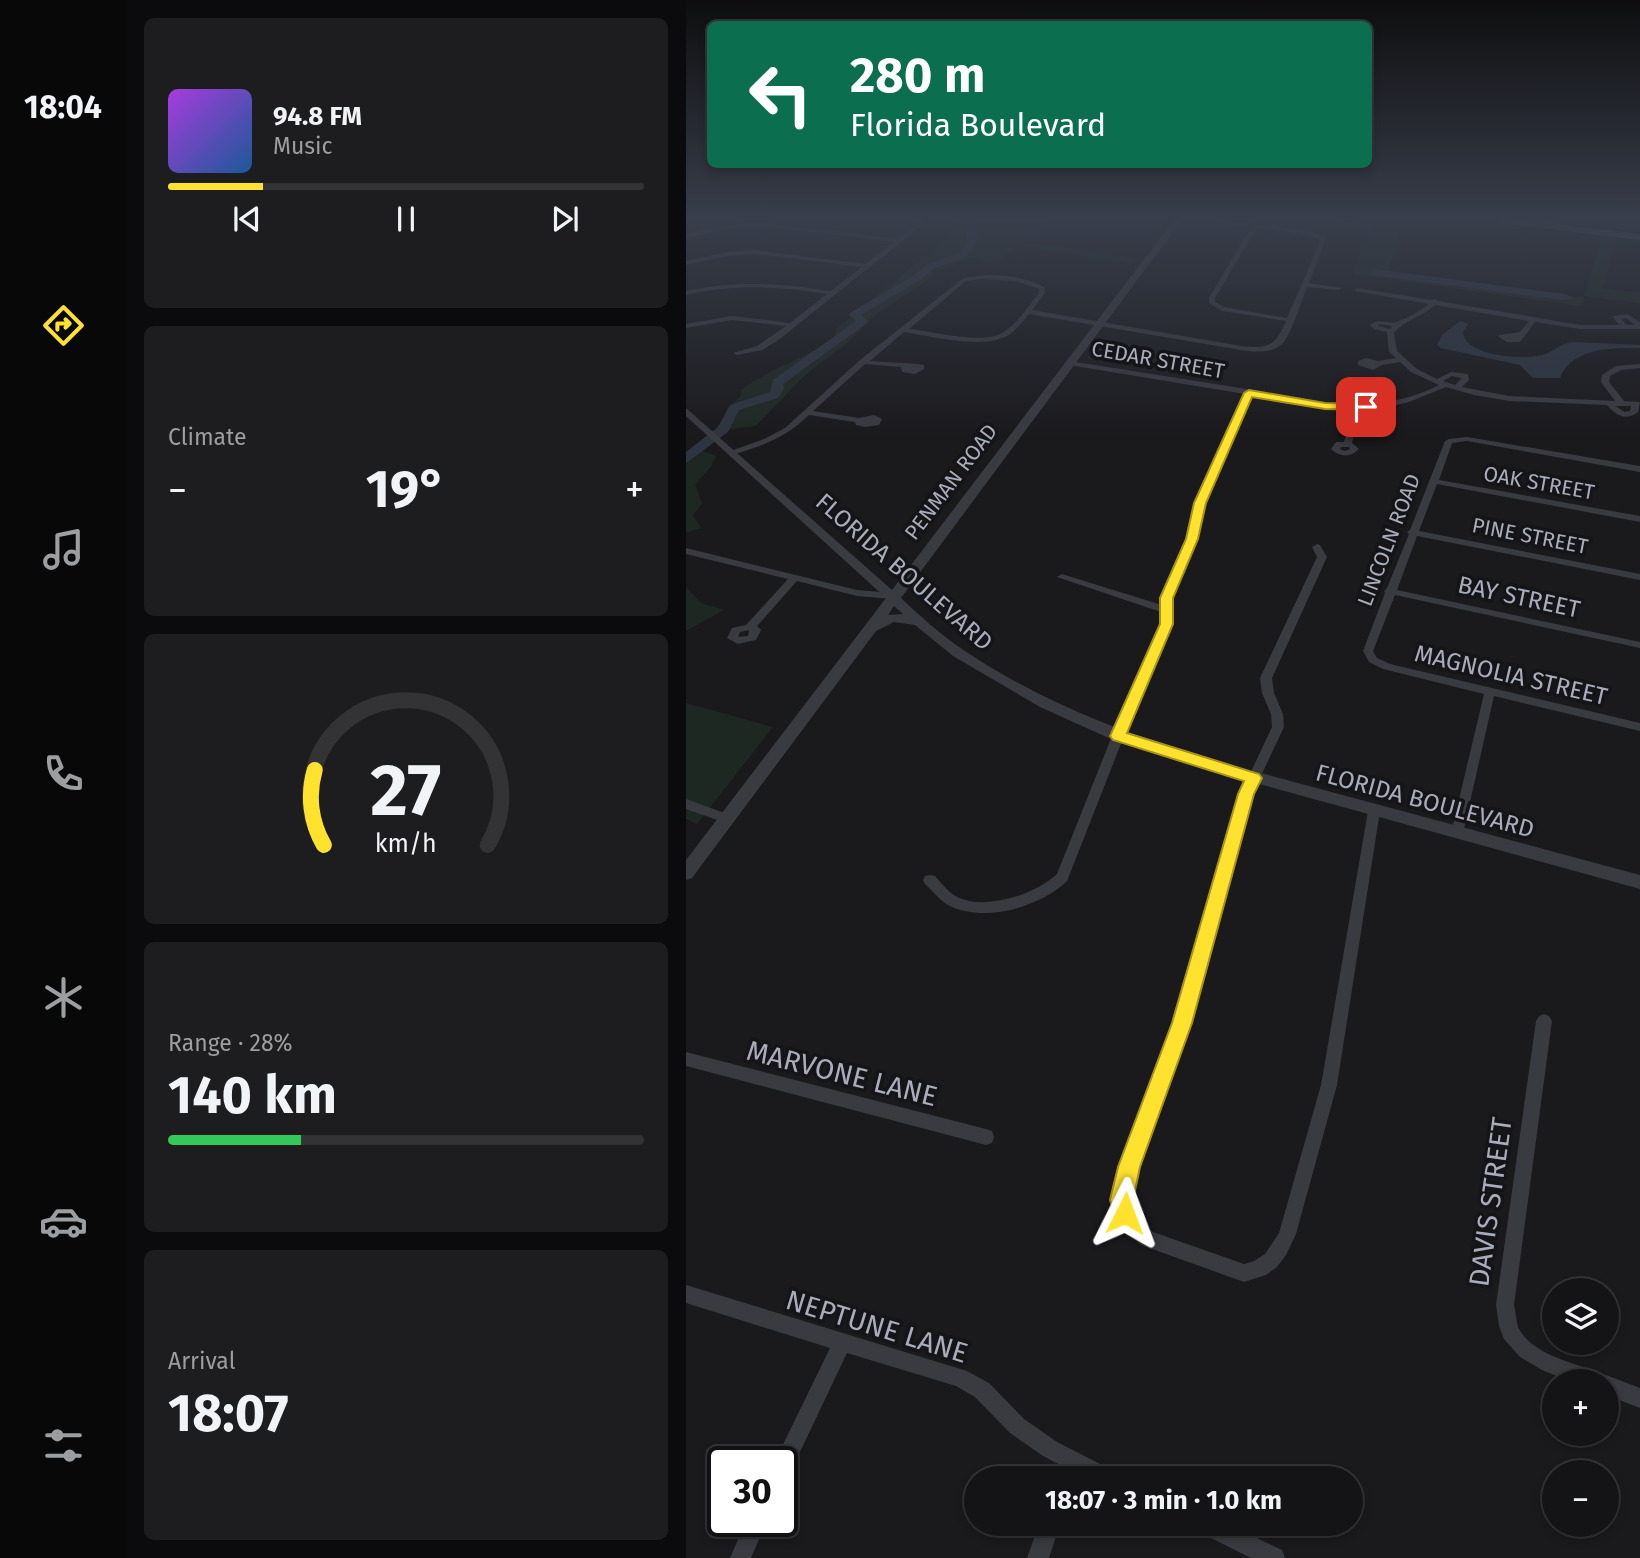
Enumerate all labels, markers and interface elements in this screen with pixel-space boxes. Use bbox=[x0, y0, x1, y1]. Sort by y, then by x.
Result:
text: 280 m bbox=[850, 46, 986, 105]
icon: left bbox=[735, 49, 826, 140]
text: 18:04 bbox=[24, 88, 102, 126]
text: 94.8 FM bbox=[273, 101, 362, 132]
text: Florida Boulevard bbox=[850, 106, 1106, 144]
text: Music bbox=[273, 132, 333, 160]
icon: previous bbox=[228, 200, 266, 238]
icon: pause bbox=[387, 200, 425, 238]
icon: next bbox=[546, 200, 584, 238]
icon: directions bbox=[39, 301, 88, 350]
street label: CEDAR STREET bbox=[1090, 336, 1227, 385]
pin bbox=[1336, 377, 1396, 437]
icon: arrive bbox=[1347, 388, 1385, 426]
street label: PENMAN ROAD bbox=[899, 419, 1003, 545]
text: Climate bbox=[168, 423, 247, 451]
text: 19° bbox=[366, 458, 446, 521]
street label: OAK STREET bbox=[1482, 460, 1597, 506]
text: − bbox=[168, 467, 187, 513]
text: + bbox=[625, 467, 644, 513]
street label: LINCOLN ROAD bbox=[1352, 470, 1426, 610]
street label: FLORIDA BOULEVARD bbox=[810, 488, 998, 656]
street label: PINE STREET bbox=[1470, 512, 1590, 560]
icon: music bbox=[39, 525, 88, 574]
street label: BAY STREET bbox=[1455, 570, 1583, 624]
street label: MAGNOLIA STREET bbox=[1412, 639, 1611, 711]
text: 27 bbox=[371, 747, 441, 834]
icon: phone bbox=[39, 749, 88, 798]
street label: FLORIDA BOULEVARD bbox=[1313, 758, 1537, 844]
text: km/h bbox=[375, 829, 437, 859]
icon: climate bbox=[39, 973, 88, 1022]
text: Range · 28% bbox=[168, 1029, 293, 1057]
street label: MARVONE LANE bbox=[743, 1034, 940, 1113]
text: 140 km bbox=[168, 1064, 337, 1127]
street label: DAVIS STREET bbox=[1462, 1115, 1519, 1289]
position arrow bbox=[1088, 1176, 1162, 1250]
icon: car bbox=[39, 1197, 88, 1246]
map controls bbox=[1542, 1278, 1619, 1537]
button: layers bbox=[1542, 1278, 1619, 1355]
street label: NEPTUNE LANE bbox=[782, 1283, 972, 1370]
text: Arrival bbox=[168, 1347, 235, 1375]
button: + bbox=[1542, 1369, 1619, 1446]
text: 18:07 bbox=[168, 1382, 289, 1445]
icon: filters bbox=[39, 1421, 88, 1470]
speed limit sign: 30 bbox=[707, 1446, 798, 1537]
button: − bbox=[1542, 1460, 1619, 1537]
text: 18:07 · 3 min · 1.0 km bbox=[1045, 1485, 1282, 1516]

